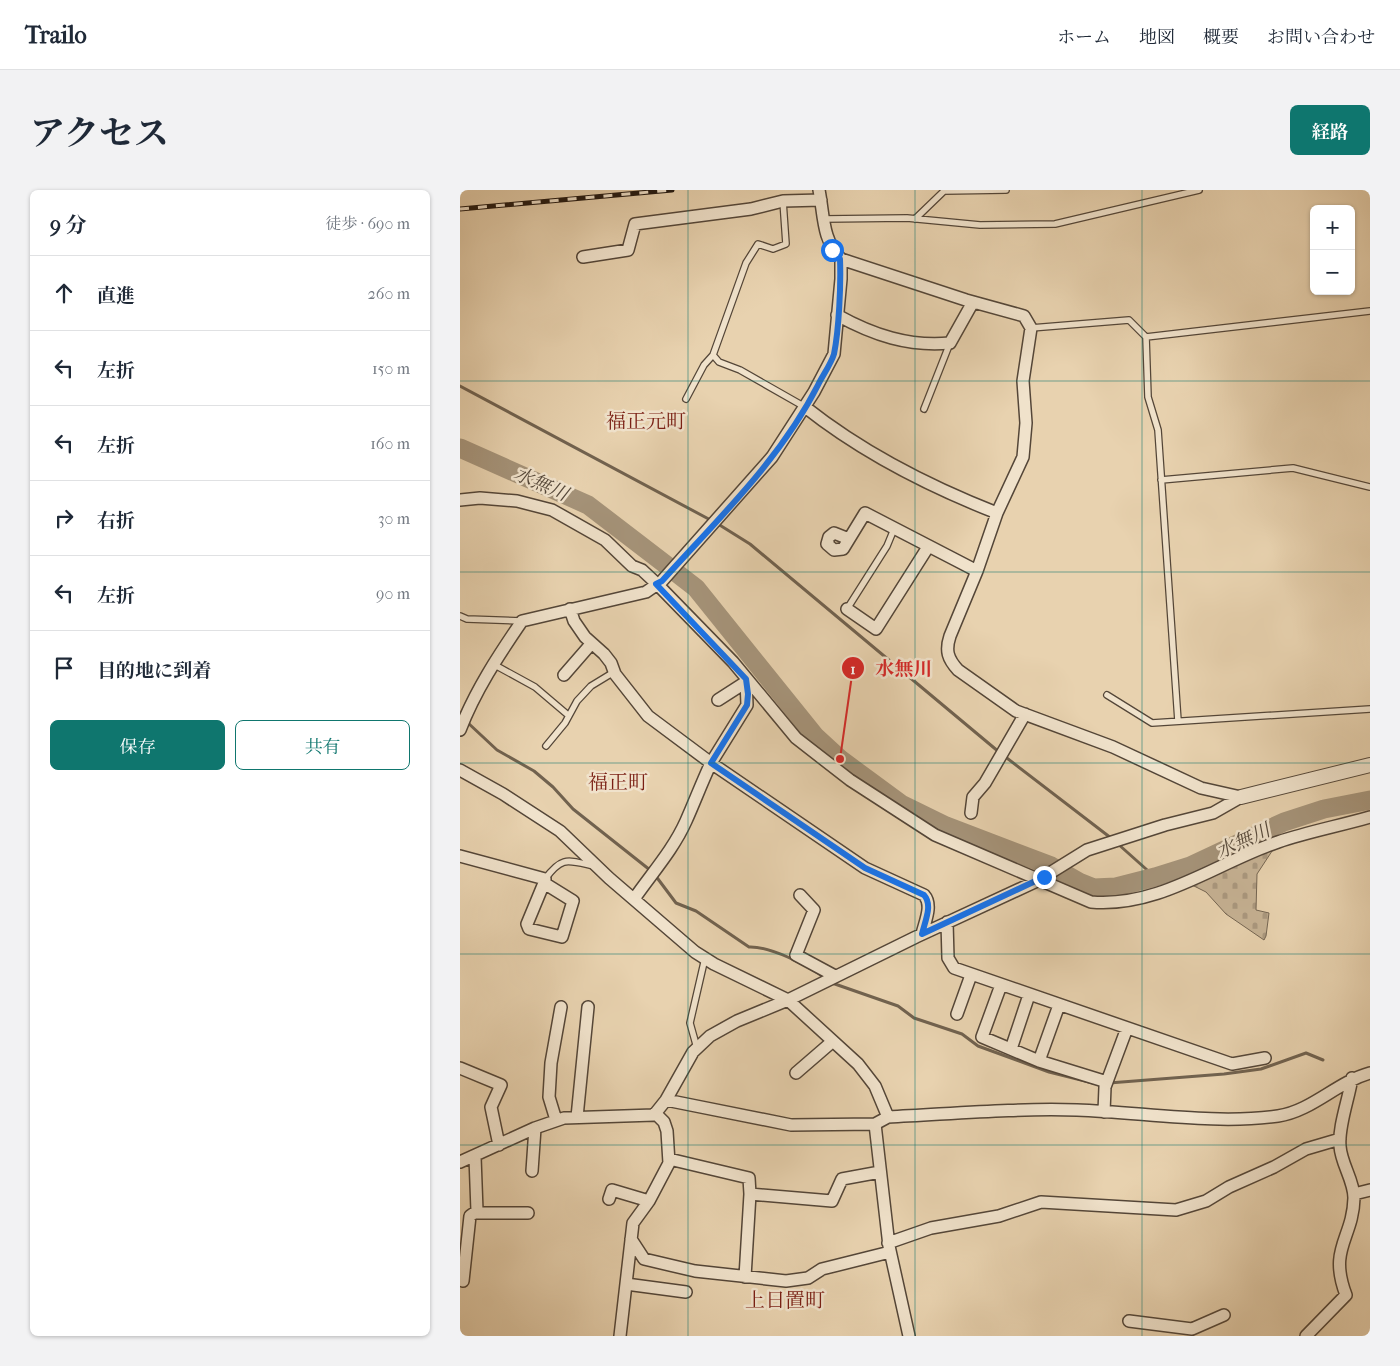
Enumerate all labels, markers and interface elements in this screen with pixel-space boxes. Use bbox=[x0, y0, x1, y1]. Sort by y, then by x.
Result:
text: Trailo bbox=[25, 21, 87, 49]
text: ホーム bbox=[1057, 27, 1111, 48]
text: 地図 bbox=[1139, 27, 1175, 48]
text: 概要 bbox=[1203, 27, 1239, 48]
text: お問い合わせ bbox=[1267, 27, 1375, 48]
button: 経路 bbox=[1290, 105, 1370, 155]
text: アクセス bbox=[30, 113, 169, 154]
map controls bbox=[1310, 205, 1355, 295]
button: + bbox=[1310, 205, 1355, 250]
text: 9 分 bbox=[50, 213, 87, 237]
text: 徒歩 · 690 m bbox=[325, 214, 410, 233]
route start bbox=[821, 239, 844, 262]
button: − bbox=[1310, 250, 1355, 295]
icon: ahead bbox=[50, 279, 78, 307]
text: 260 m bbox=[368, 284, 410, 303]
text: 直進 bbox=[97, 285, 135, 307]
icon: left bbox=[50, 354, 78, 382]
text: 150 m bbox=[372, 359, 410, 378]
text: 左折 bbox=[97, 360, 135, 382]
district label: 福正元町 bbox=[606, 410, 686, 433]
icon: left bbox=[50, 429, 78, 457]
text: 160 m bbox=[370, 434, 410, 453]
text: 左折 bbox=[97, 435, 135, 457]
water label: 水無川 bbox=[510, 462, 573, 506]
icon: right bbox=[50, 504, 78, 532]
text: 30 m bbox=[378, 509, 410, 528]
text: 右折 bbox=[97, 510, 135, 532]
icon: left bbox=[50, 579, 78, 607]
text: 90 m bbox=[376, 584, 410, 603]
text: 左折 bbox=[97, 585, 135, 607]
callout: 水無川 bbox=[840, 651, 942, 685]
icon: arrive bbox=[50, 654, 78, 682]
text: 水無川 bbox=[875, 658, 933, 680]
text: 目的地に到着 bbox=[97, 660, 211, 682]
text: 1 bbox=[850, 660, 856, 678]
button: 保存 bbox=[50, 720, 225, 770]
button: 共有 bbox=[235, 720, 410, 770]
district label: 福正町 bbox=[588, 771, 648, 794]
water label: 水無川 bbox=[1213, 818, 1275, 863]
route end bbox=[1033, 866, 1056, 889]
district label: 上日置町 bbox=[745, 1289, 825, 1312]

